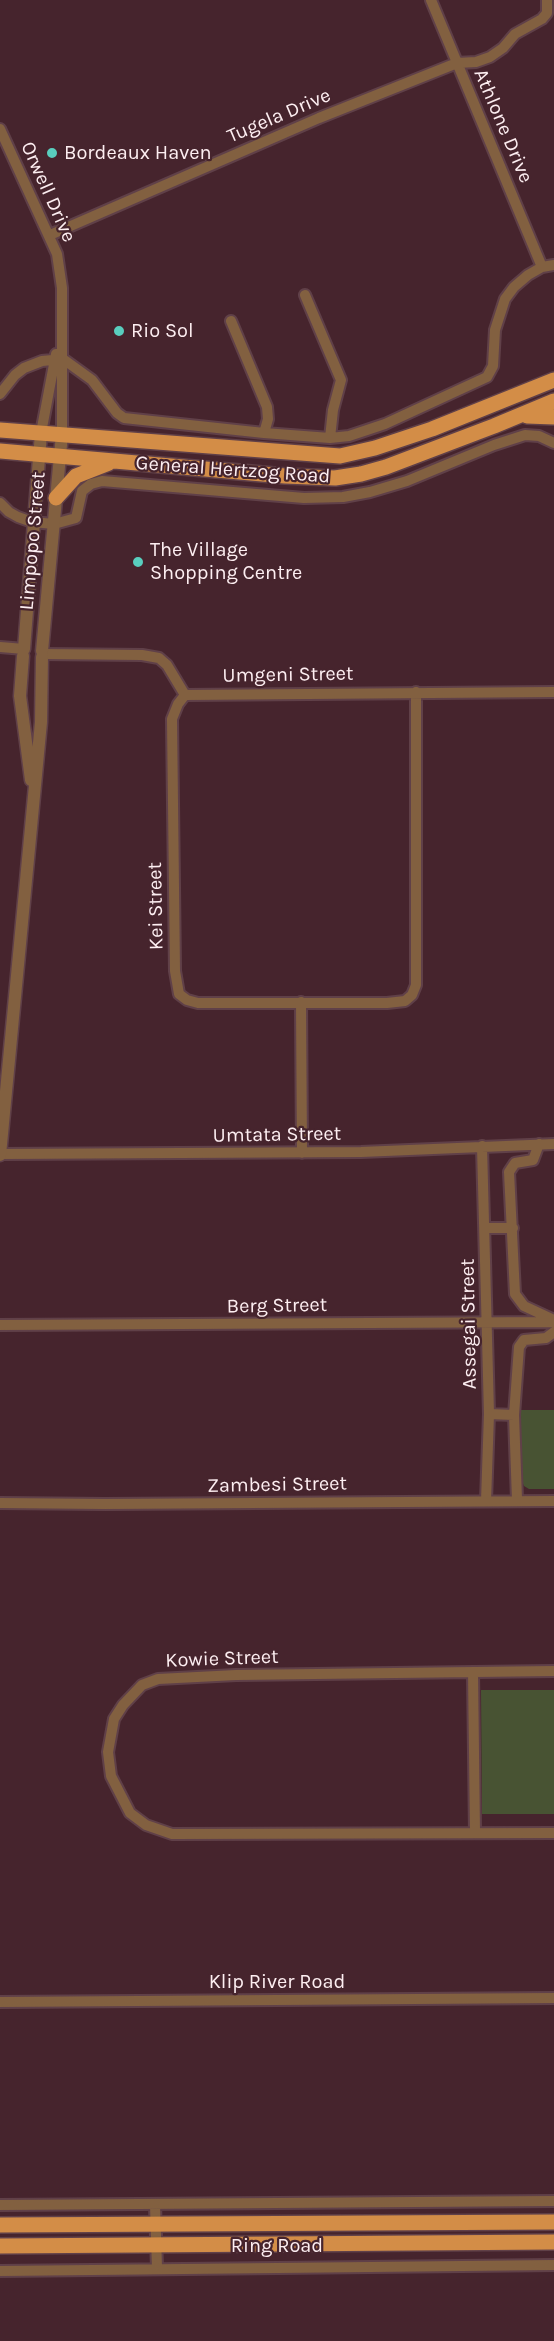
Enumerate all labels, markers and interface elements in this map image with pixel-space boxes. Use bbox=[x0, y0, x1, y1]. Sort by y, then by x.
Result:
street label: Athlone Drive bbox=[468, 65, 538, 187]
street label: Tugela Drive bbox=[224, 83, 334, 149]
street label: Orwell Drive bbox=[15, 138, 81, 246]
place label: Bordeaux Haven bbox=[64, 141, 212, 165]
marker: Bordeaux Haven bbox=[45, 146, 59, 160]
place label: Rio Sol bbox=[131, 319, 194, 343]
marker: Rio Sol bbox=[112, 324, 126, 338]
street label: General Hertzog Road bbox=[135, 451, 331, 489]
street label: Limpopo Street bbox=[15, 471, 51, 611]
place label: The Village Shopping Centre bbox=[150, 538, 302, 585]
marker: The Village Shopping Centre bbox=[131, 555, 145, 569]
street label: Umgeni Street bbox=[222, 662, 354, 688]
street label: Kei Street bbox=[143, 862, 169, 950]
street label: Umtata Street bbox=[213, 1122, 341, 1148]
street label: Assegai Street bbox=[456, 1258, 482, 1390]
street label: Berg Street bbox=[227, 1293, 327, 1319]
street label: Zambesi Street bbox=[207, 1472, 347, 1498]
street label: Kowie Street bbox=[165, 1645, 279, 1673]
street label: Klip River Road bbox=[209, 1970, 345, 1994]
street label: Ring Road bbox=[231, 2234, 323, 2258]

